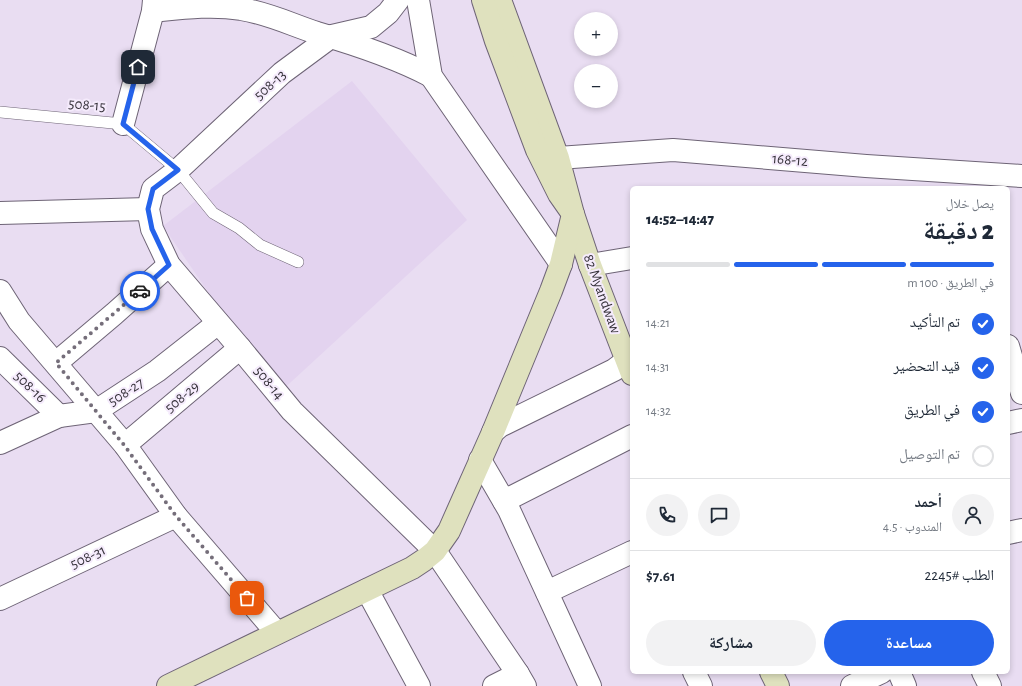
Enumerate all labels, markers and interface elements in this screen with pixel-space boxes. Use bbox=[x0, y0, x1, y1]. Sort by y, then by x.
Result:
map controls bbox=[574, 12, 618, 108]
button: + bbox=[574, 12, 618, 56]
pin bbox=[121, 50, 155, 84]
icon: home bbox=[127, 56, 149, 78]
button: − bbox=[574, 64, 618, 108]
street label: 508-13 bbox=[251, 67, 289, 103]
street label: 508-15 bbox=[68, 96, 106, 114]
street label: 168-12 bbox=[771, 151, 809, 169]
text: يصل خلال bbox=[946, 198, 994, 211]
text: 14:47–14:52 bbox=[646, 212, 714, 227]
text: 2 دقيقة bbox=[923, 218, 994, 244]
street label: 82 Myandwaw bbox=[581, 252, 623, 336]
courier bbox=[120, 271, 160, 311]
text: في الطريق · 100 m bbox=[907, 277, 994, 290]
icon: car bbox=[129, 280, 151, 302]
icon: check bbox=[972, 313, 994, 335]
text: تم التأكيد bbox=[910, 315, 960, 330]
text: 14:21 bbox=[646, 317, 670, 330]
icon: check bbox=[972, 357, 994, 379]
text: قيد التحضير bbox=[893, 359, 960, 374]
text: 14:31 bbox=[646, 361, 670, 374]
street label: 508-14 bbox=[251, 363, 287, 403]
street label: 508-16 bbox=[11, 368, 49, 406]
street label: 508-27 bbox=[106, 375, 146, 409]
street label: 508-29 bbox=[162, 378, 202, 416]
icon: check bbox=[972, 401, 994, 423]
text: في الطريق bbox=[904, 403, 960, 418]
text: 14:32 bbox=[646, 405, 671, 418]
text: تم التوصيل bbox=[899, 447, 960, 462]
button: phone bbox=[646, 494, 688, 536]
button: chat bbox=[698, 494, 740, 536]
button: person bbox=[952, 494, 994, 536]
text: أحمد bbox=[915, 495, 942, 510]
text: المندوب · 4.5 bbox=[883, 521, 942, 534]
street label: 508-31 bbox=[68, 542, 108, 572]
text: الطلب #2245 bbox=[925, 568, 994, 583]
text: $7.61 bbox=[646, 569, 675, 584]
pin bbox=[230, 581, 264, 615]
icon: bag bbox=[236, 587, 258, 609]
button: مشاركة bbox=[646, 620, 816, 666]
button: مساعدة bbox=[824, 620, 994, 666]

